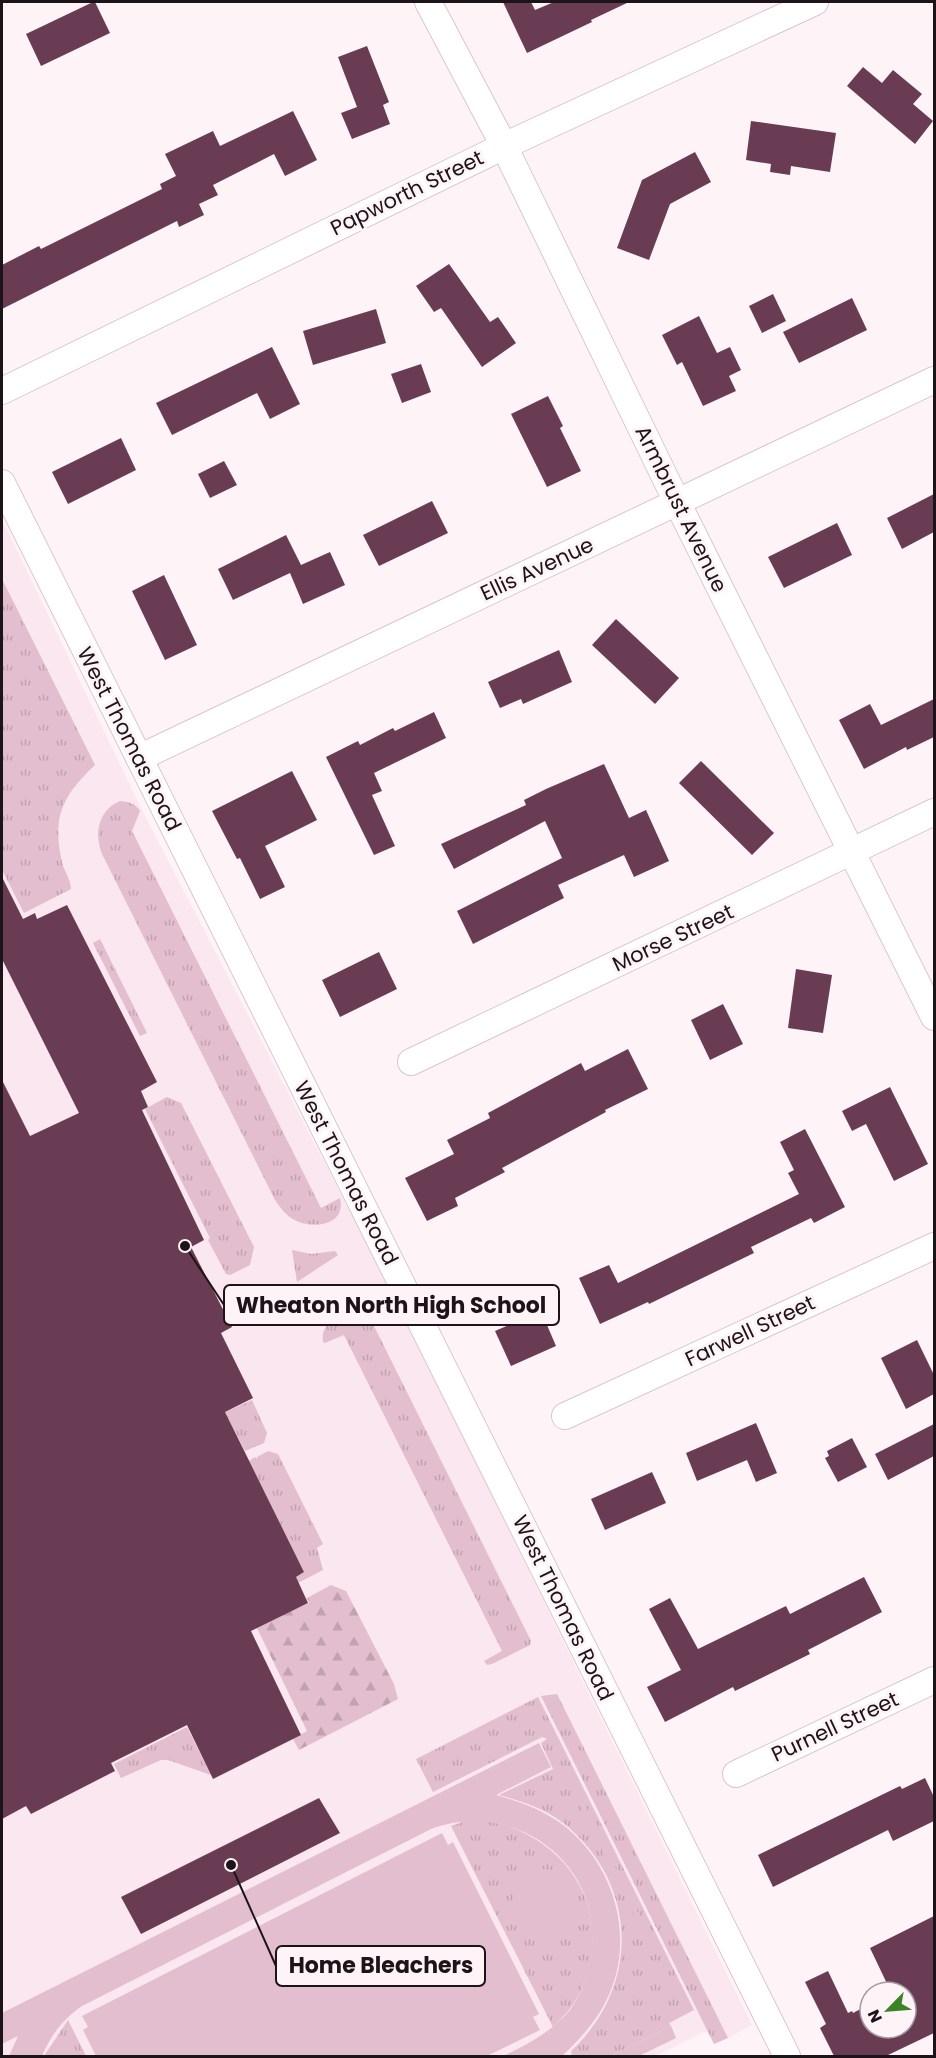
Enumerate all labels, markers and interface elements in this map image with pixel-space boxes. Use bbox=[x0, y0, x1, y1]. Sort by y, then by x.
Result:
street label: Papworth Street bbox=[325, 143, 488, 242]
street label: Armbrust Avenue bbox=[628, 421, 734, 597]
street label: Ellis Avenue bbox=[476, 530, 598, 607]
street label: West Thomas Road bbox=[70, 642, 188, 836]
street label: Morse Street bbox=[608, 897, 738, 978]
street label: West Thomas Road bbox=[287, 1076, 405, 1270]
callout: Wheaton North High School bbox=[224, 1285, 559, 1325]
street label: Farwell Street bbox=[680, 1288, 819, 1373]
text: Wheaton North High School bbox=[236, 1290, 546, 1321]
street label: West Thomas Road bbox=[506, 1510, 621, 1705]
street label: Purnell Street bbox=[766, 1684, 903, 1769]
callout: Home Bleachers bbox=[276, 1946, 485, 1986]
text: Home Bleachers bbox=[289, 1950, 473, 1981]
north arrow bbox=[858, 1980, 918, 2040]
text: N bbox=[862, 2006, 888, 2026]

